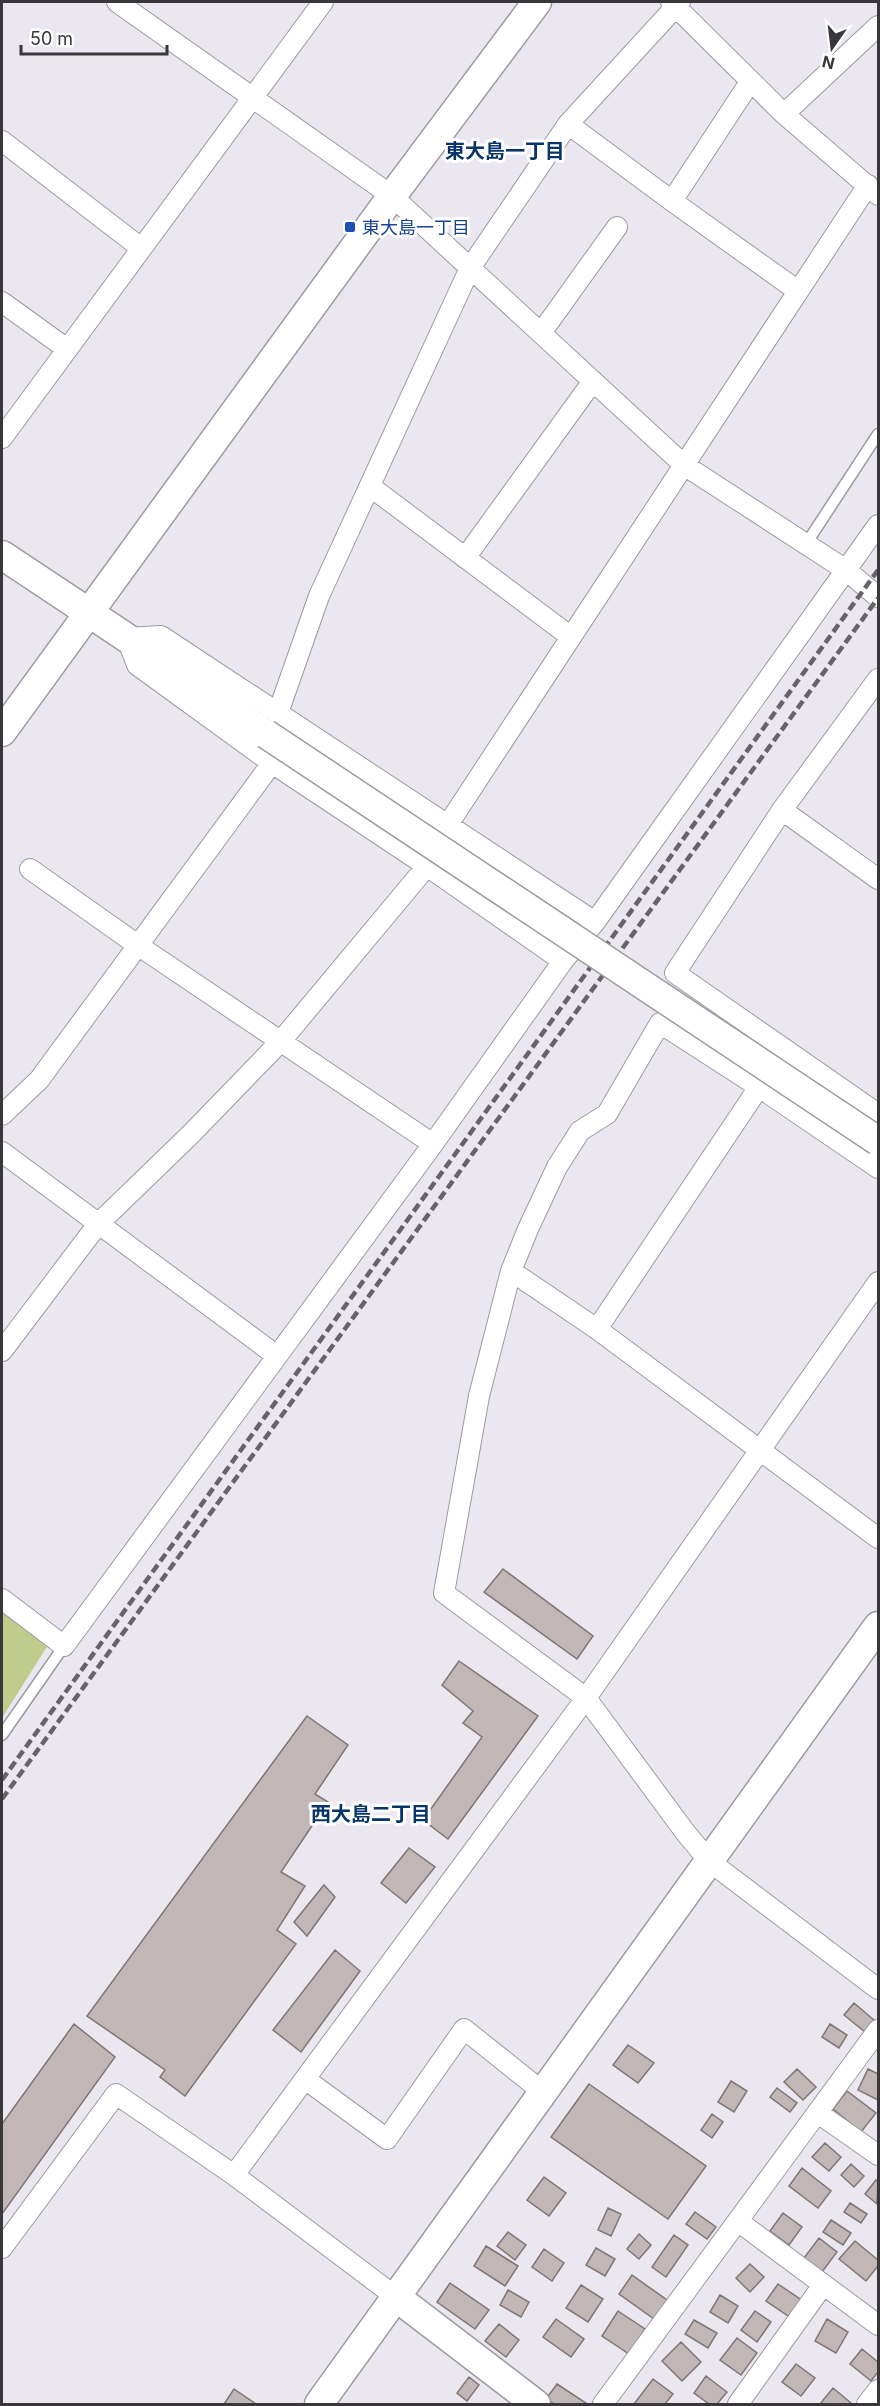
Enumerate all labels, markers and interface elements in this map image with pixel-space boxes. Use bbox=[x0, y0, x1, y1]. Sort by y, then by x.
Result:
scale bar bbox=[21, 18, 166, 56]
north arrow bbox=[802, 18, 862, 78]
text: 50 m bbox=[30, 28, 73, 49]
text: N bbox=[820, 51, 837, 74]
district label: 東大島一丁目 bbox=[445, 139, 565, 163]
place label: 東大島一丁目 bbox=[362, 217, 470, 238]
marker: 東大島一丁目 bbox=[343, 220, 357, 234]
district label: 西大島二丁目 bbox=[311, 1802, 431, 1826]

